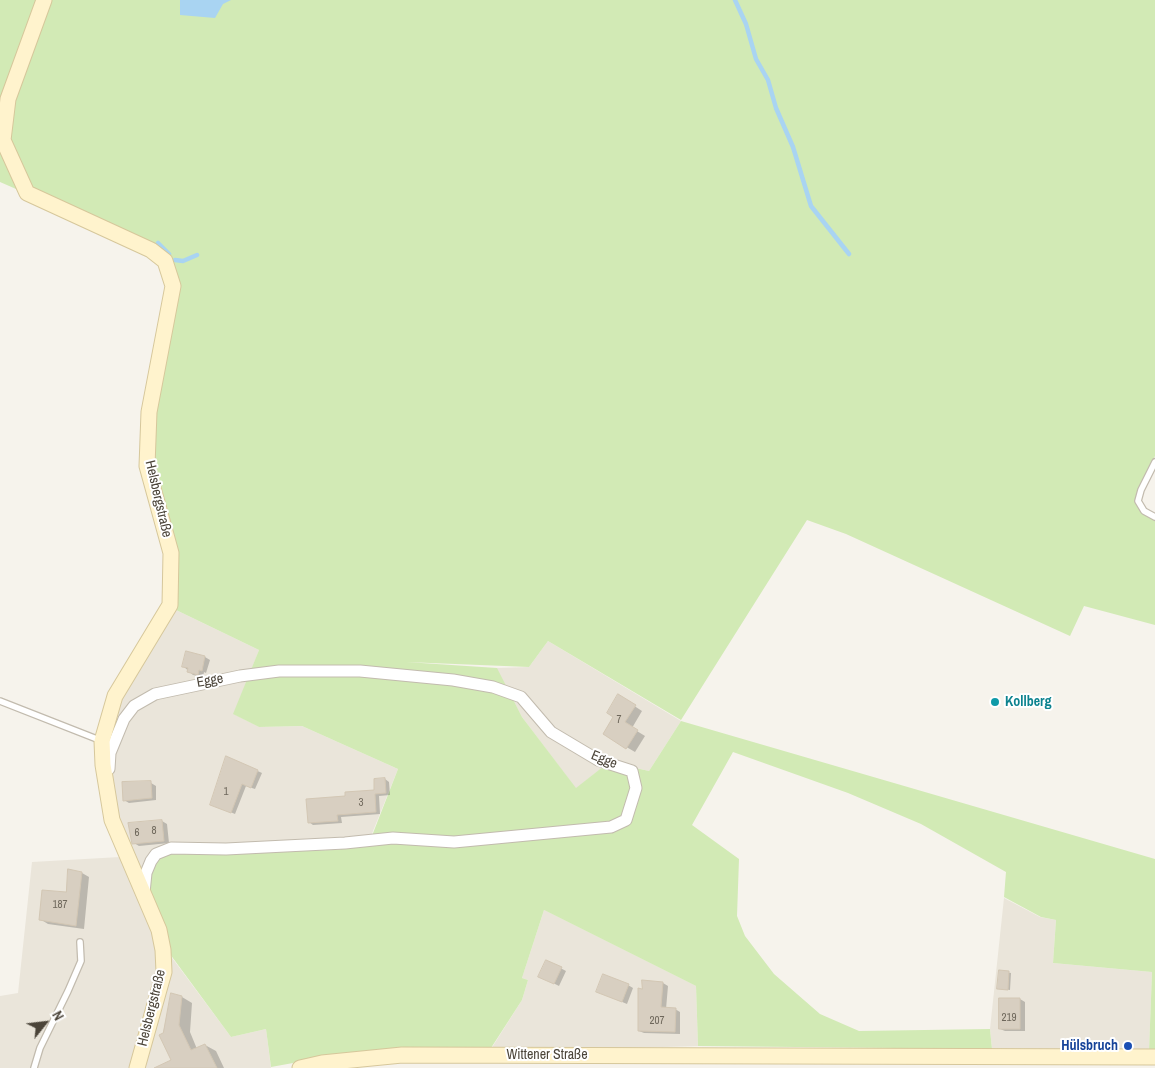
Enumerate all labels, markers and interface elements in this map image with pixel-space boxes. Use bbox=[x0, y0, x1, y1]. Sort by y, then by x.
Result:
street label: Helsbergstraße bbox=[141, 459, 175, 539]
street label: Egge bbox=[195, 670, 225, 692]
place label: Kollberg bbox=[1005, 694, 1052, 710]
marker: Kollberg bbox=[989, 696, 1001, 708]
house number: 7 bbox=[616, 713, 622, 727]
street label: Egge bbox=[588, 747, 620, 773]
house number: 1 bbox=[223, 785, 229, 799]
house number: 3 bbox=[358, 796, 364, 810]
house number: 8 bbox=[151, 824, 157, 838]
house number: 6 bbox=[134, 826, 140, 840]
house number: 187 bbox=[52, 898, 68, 912]
street label: Helsbergstraße bbox=[134, 968, 170, 1048]
north arrow bbox=[20, 998, 70, 1048]
text: N bbox=[48, 1008, 68, 1024]
house number: 219 bbox=[1001, 1011, 1017, 1025]
house number: 207 bbox=[649, 1014, 665, 1028]
place label: Hülsbruch bbox=[1061, 1038, 1118, 1054]
marker: Hülsbruch bbox=[1122, 1040, 1134, 1052]
street label: Wittener Straße bbox=[506, 1047, 588, 1063]

